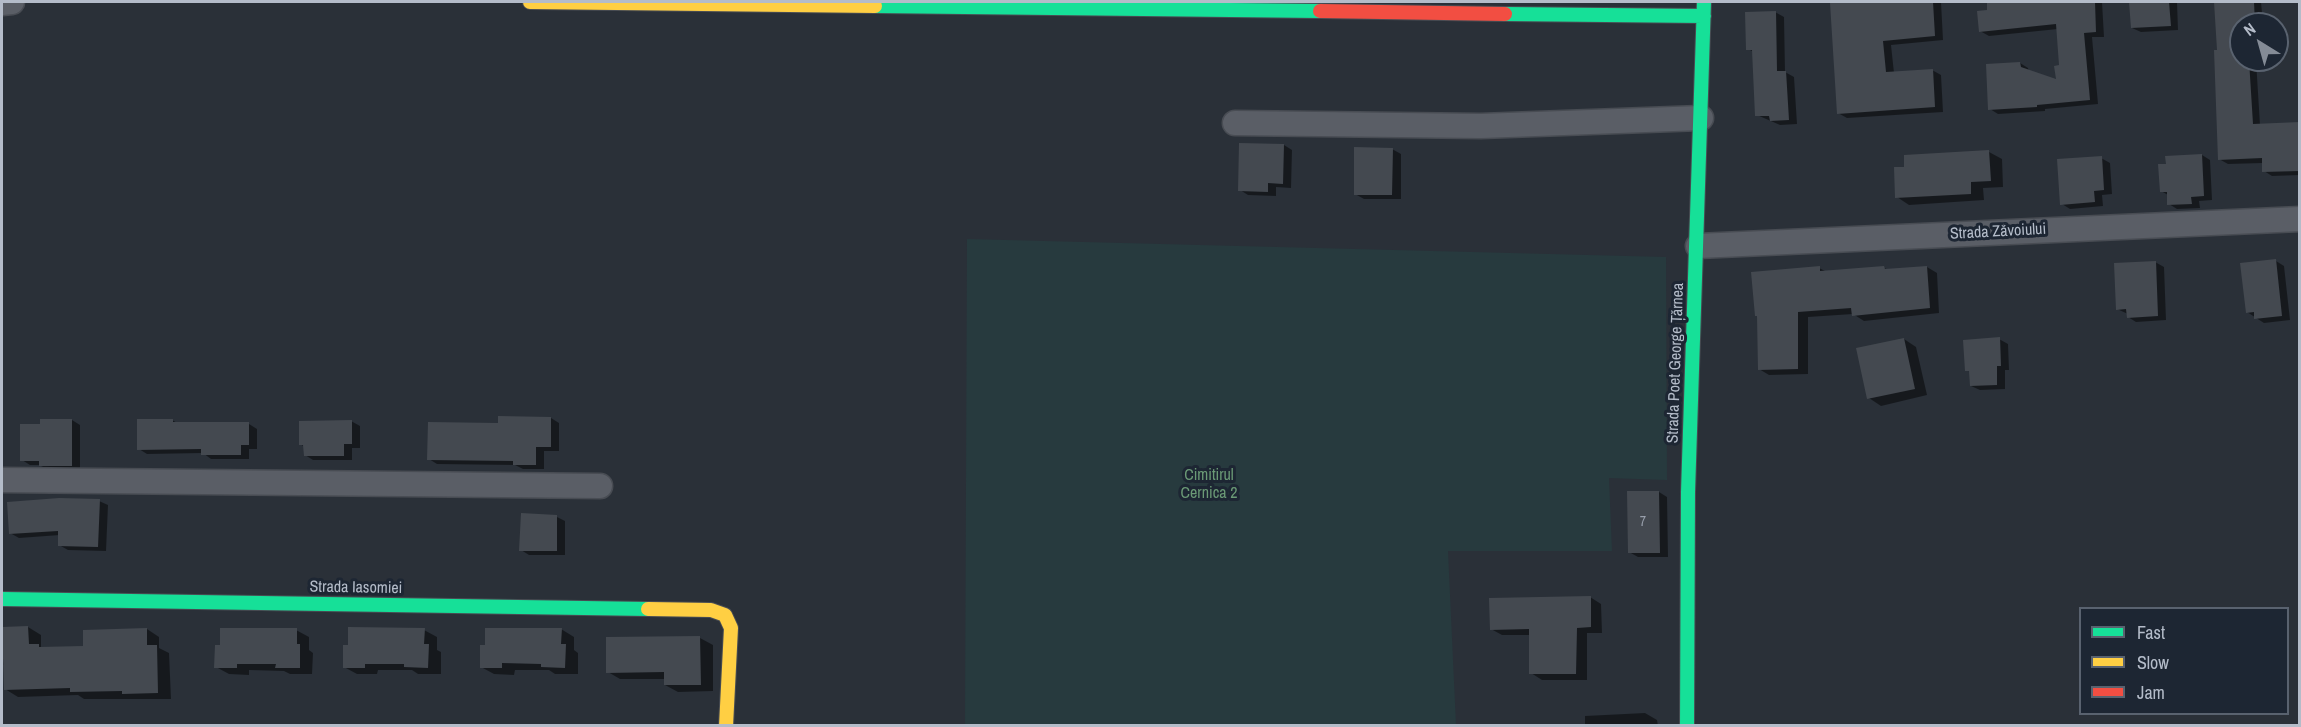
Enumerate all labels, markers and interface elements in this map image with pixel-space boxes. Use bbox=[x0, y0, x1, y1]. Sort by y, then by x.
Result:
north arrow bbox=[2229, 12, 2289, 72]
text: N bbox=[2239, 18, 2260, 41]
street label: Strada Zăvoiului bbox=[1949, 220, 2047, 244]
street label: Strada Poet George Țărnea bbox=[1664, 282, 1688, 444]
park label: Cimitirul Cernica 2 bbox=[1181, 466, 1237, 504]
house number: 7 bbox=[1640, 514, 1646, 530]
street label: Strada Iasomiei bbox=[310, 578, 402, 598]
legend bbox=[2079, 607, 2289, 715]
text: Fast bbox=[2137, 620, 2165, 645]
text: Slow bbox=[2137, 650, 2169, 675]
text: Jam bbox=[2137, 680, 2165, 705]

